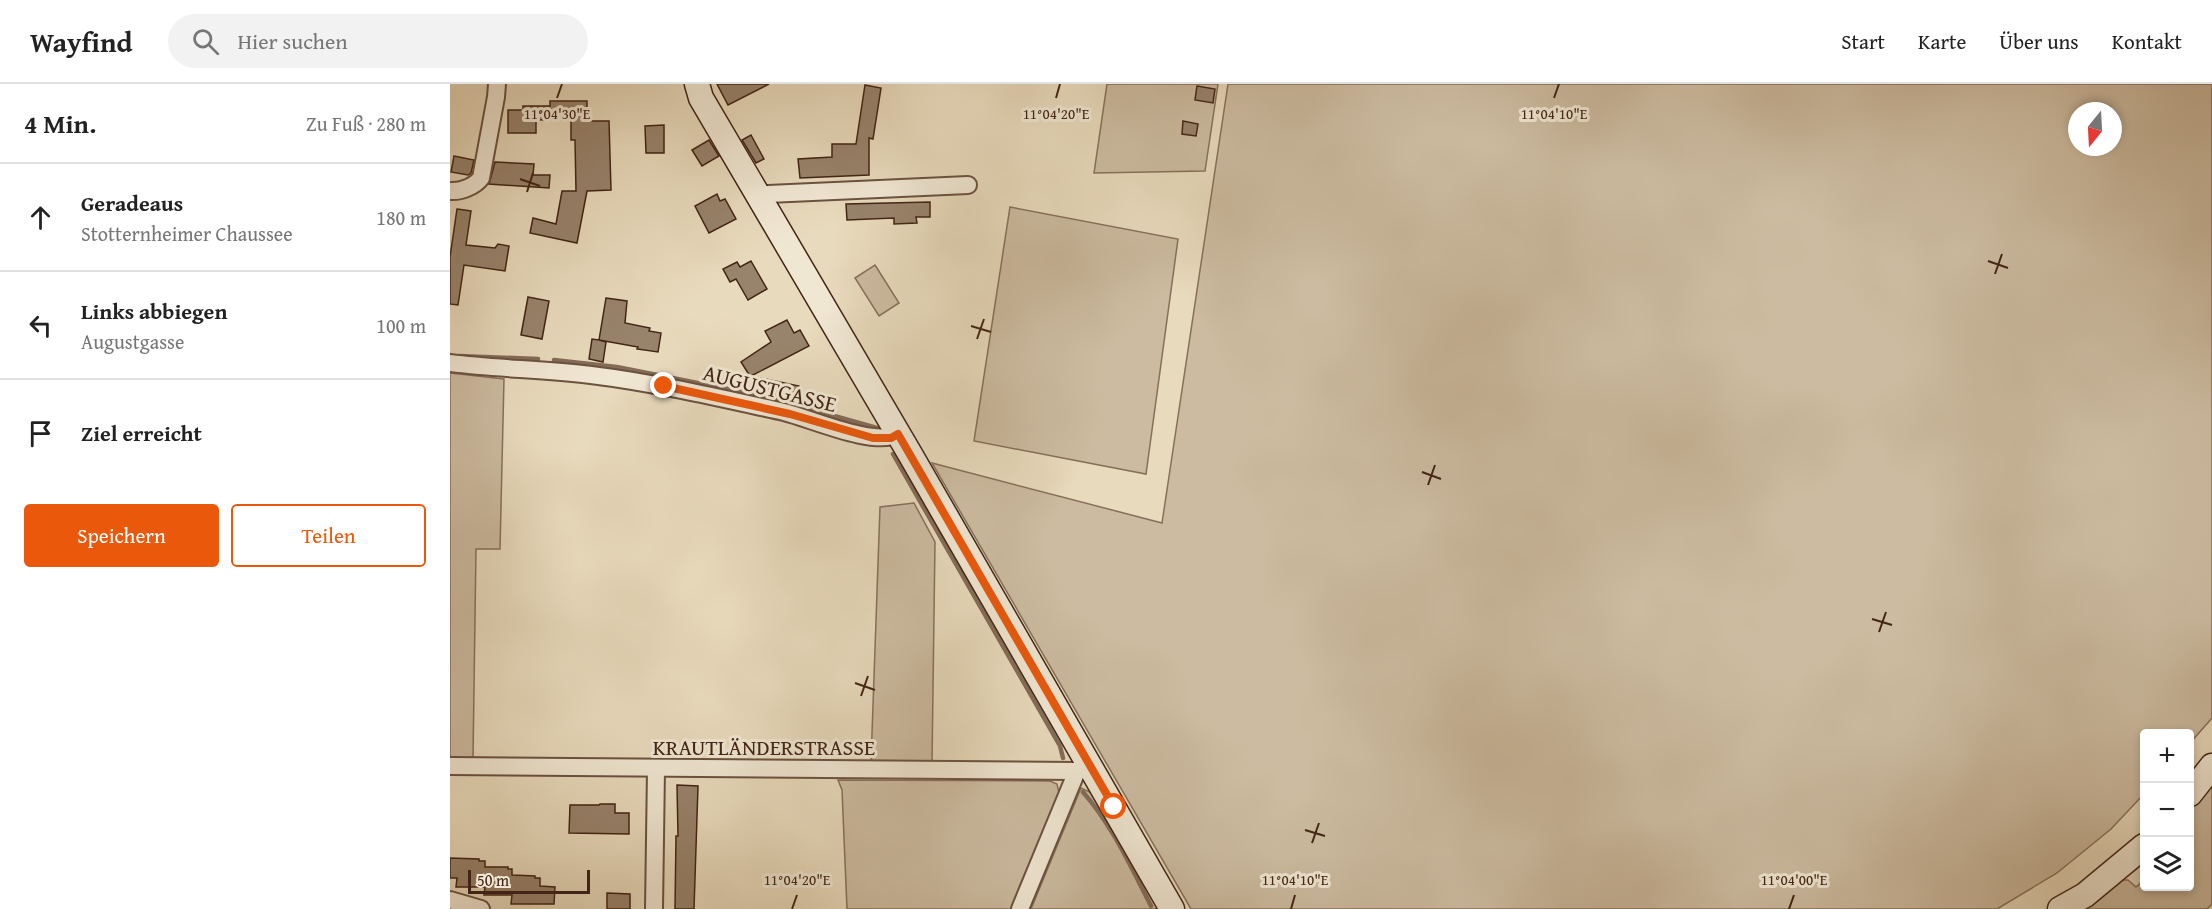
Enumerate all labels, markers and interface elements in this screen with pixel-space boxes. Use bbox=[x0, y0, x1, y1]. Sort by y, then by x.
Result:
search box bbox=[168, 14, 588, 68]
text: Wayfind bbox=[30, 21, 132, 62]
icon: search bbox=[189, 25, 222, 58]
text: Hier suchen bbox=[237, 25, 348, 57]
text: Start bbox=[1841, 26, 1885, 57]
text: Karte bbox=[1918, 26, 1966, 57]
text: Über uns bbox=[1999, 26, 2079, 57]
text: Kontakt bbox=[2112, 26, 2182, 57]
north arrow bbox=[2068, 102, 2122, 156]
text: 11°04'30"E bbox=[524, 103, 591, 124]
text: 11°04'20"E bbox=[1023, 103, 1090, 124]
text: 11°04'10"E bbox=[1521, 103, 1588, 124]
text: 4 Min. bbox=[24, 104, 96, 143]
text: Zu Fuß · 280 m bbox=[306, 109, 426, 138]
text: Geradeaus bbox=[81, 187, 183, 219]
icon: ahead bbox=[24, 201, 57, 234]
text: 180 m bbox=[376, 203, 426, 232]
text: Stotternheimer Chaussee bbox=[81, 219, 293, 248]
text: Links abbiegen bbox=[81, 295, 227, 327]
icon: left bbox=[24, 309, 57, 342]
text: 100 m bbox=[376, 311, 426, 340]
text: Augustgasse bbox=[81, 327, 184, 356]
street label: AUGUSTGASSE bbox=[700, 356, 840, 420]
route end bbox=[650, 372, 676, 398]
icon: arrive bbox=[24, 417, 57, 450]
text: Ziel erreicht bbox=[81, 417, 202, 449]
button: Speichern bbox=[24, 504, 219, 567]
button: Teilen bbox=[231, 504, 426, 567]
map controls bbox=[2140, 729, 2194, 891]
button: + bbox=[2140, 729, 2194, 783]
street label: KRAUTLÄNDERSTRASSE bbox=[653, 731, 875, 763]
button: − bbox=[2140, 783, 2194, 837]
route start bbox=[1100, 793, 1126, 819]
button: layers bbox=[2140, 837, 2194, 891]
scale bar bbox=[468, 867, 590, 894]
text: 50 m bbox=[477, 868, 509, 892]
text: 11°04'20"E bbox=[764, 869, 831, 890]
text: 11°04'10"E bbox=[1262, 869, 1329, 890]
text: 11°04'00"E bbox=[1761, 869, 1828, 890]

